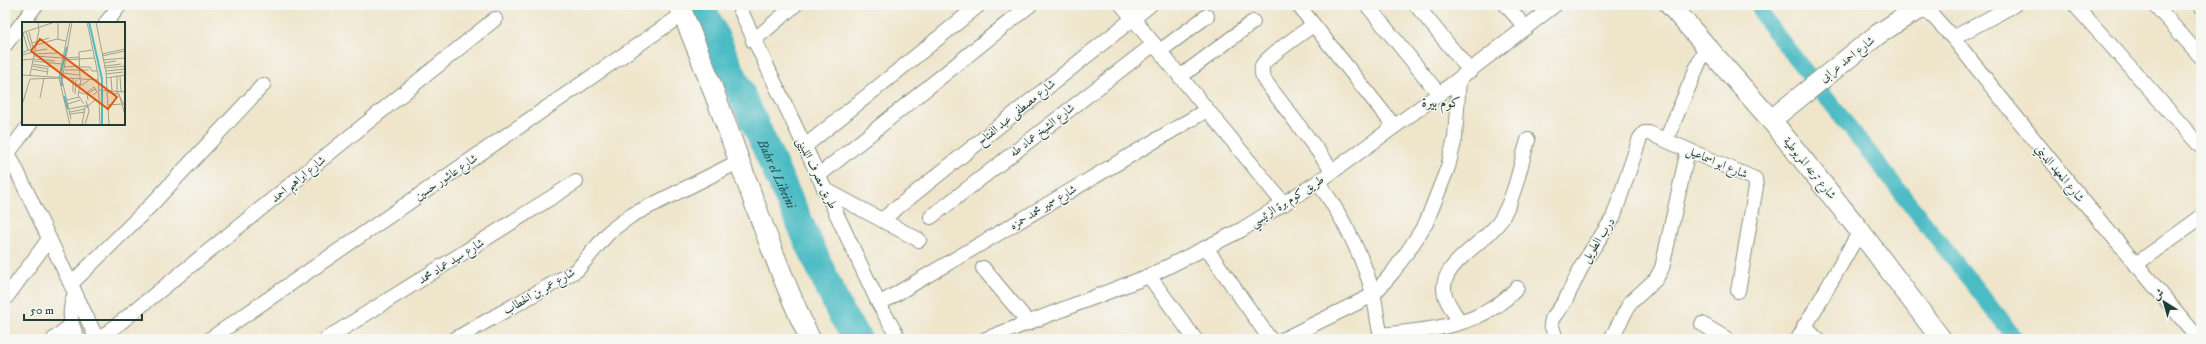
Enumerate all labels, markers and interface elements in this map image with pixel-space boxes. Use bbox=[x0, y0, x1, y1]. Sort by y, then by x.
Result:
inset map bbox=[22, 22, 125, 125]
street label: شارع احمد عرابى bbox=[1817, 33, 1880, 88]
street label: شارع مصطفى عبد الفتاح bbox=[974, 76, 1061, 151]
district label: كوم بيرة bbox=[1422, 94, 1460, 115]
street label: شارع الشيخ عماد طه bbox=[1007, 100, 1080, 163]
street label: شارع ترعه المريوطية bbox=[1778, 134, 1839, 204]
street label: طريق مصرف اللبينى bbox=[792, 135, 840, 212]
water label: Bahr el Libeini bbox=[753, 136, 800, 213]
street label: شارع المعهد الديني bbox=[2029, 141, 2088, 207]
street label: شارع ابو اسماعيل bbox=[1683, 143, 1750, 185]
street label: شارع عاشور حسين bbox=[412, 151, 483, 207]
street label: شارع ابراهيم احمد bbox=[268, 153, 331, 209]
street label: طريق كوم برة الرئيسي bbox=[1247, 172, 1329, 233]
street label: شارع سمير محمد حمزه bbox=[1007, 182, 1081, 236]
street label: درب الطويل bbox=[1578, 215, 1619, 266]
street label: شارع سيد عماد محمد bbox=[415, 235, 489, 290]
street label: شارع عمر بن الخطاب bbox=[501, 265, 580, 321]
north arrow bbox=[2144, 282, 2184, 322]
text: ش bbox=[2150, 286, 2167, 304]
scale bar bbox=[24, 296, 142, 322]
text: 50 m bbox=[30, 303, 54, 318]

